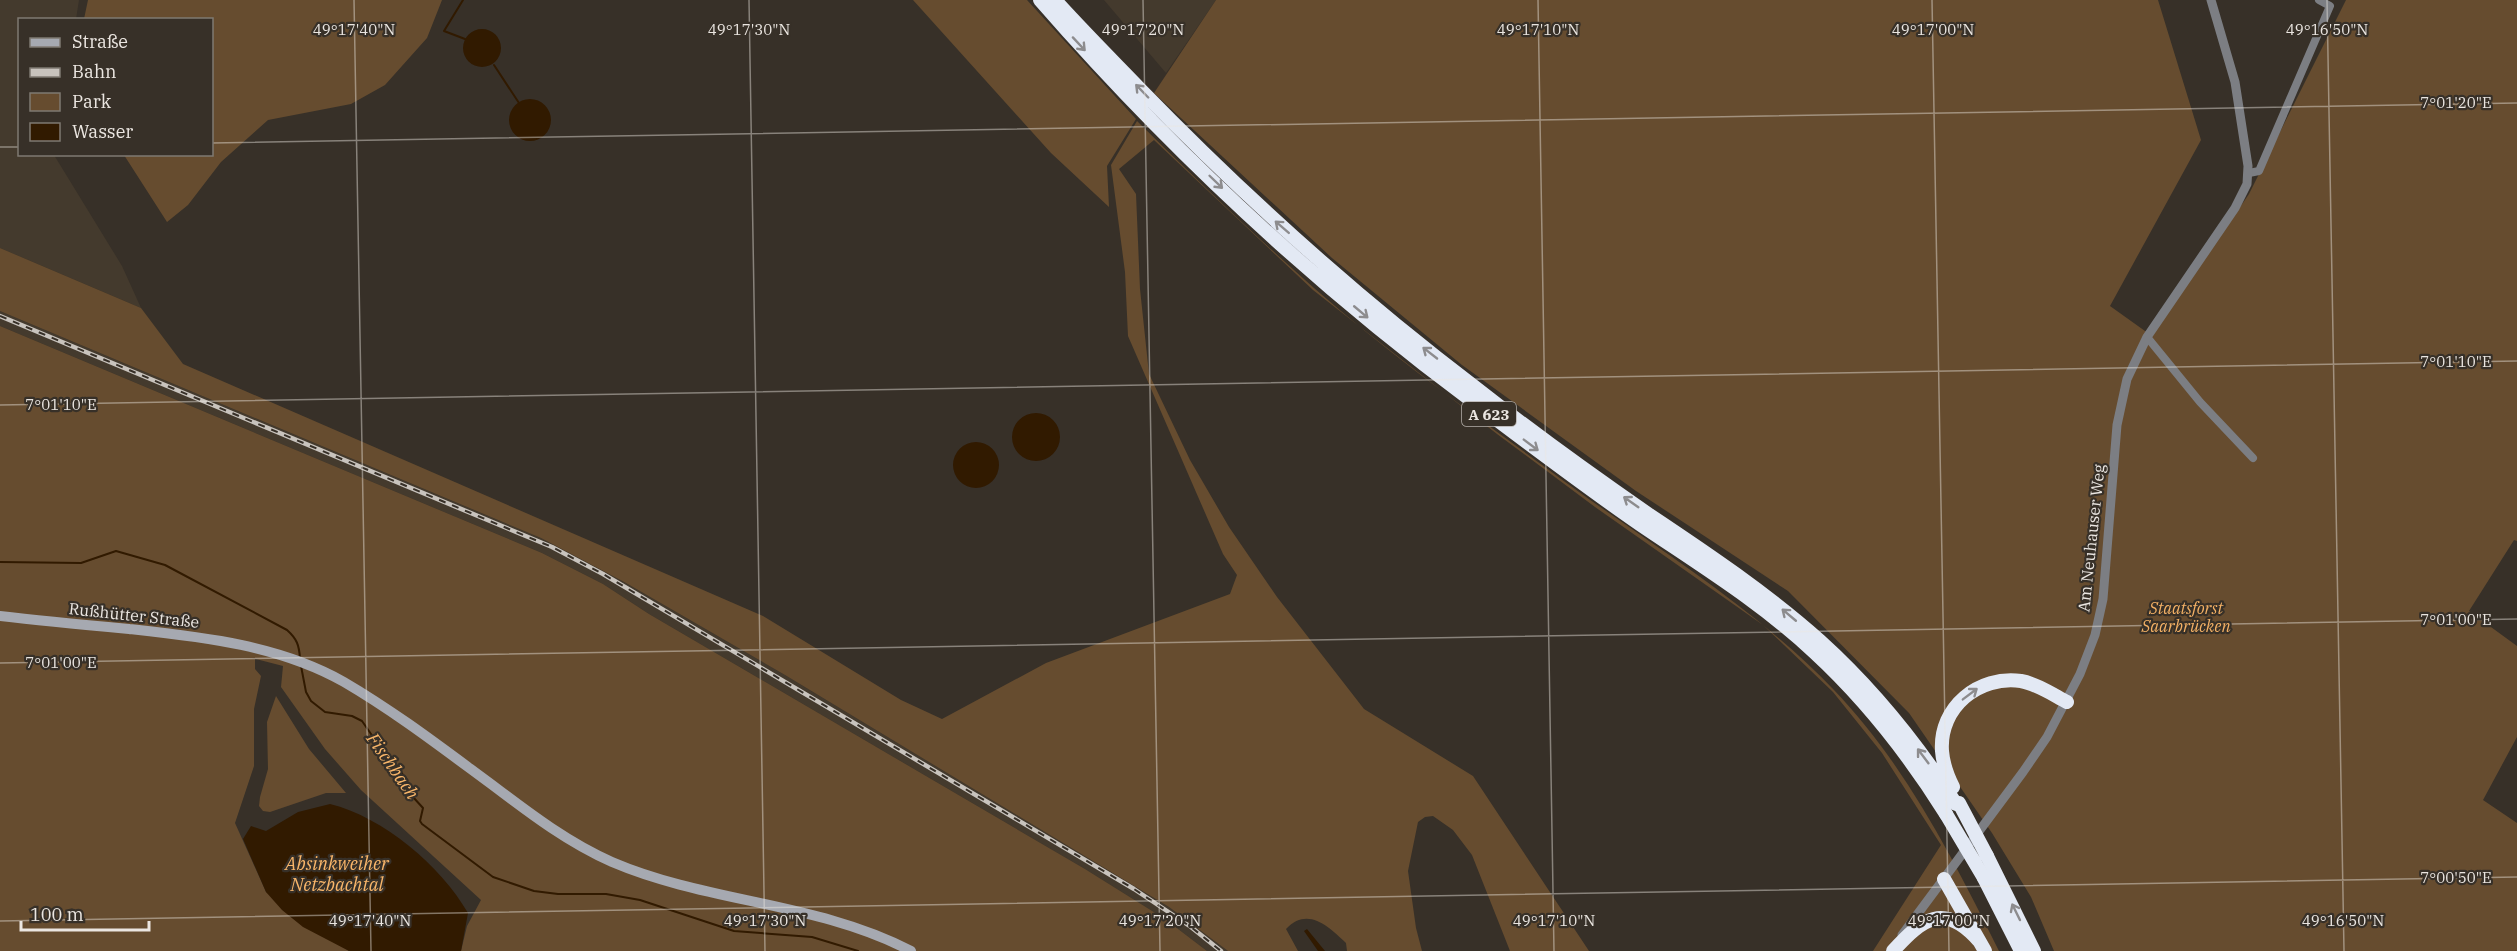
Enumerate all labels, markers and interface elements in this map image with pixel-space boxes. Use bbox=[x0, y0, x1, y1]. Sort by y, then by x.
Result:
legend bbox=[18, 18, 213, 156]
text: 49°17'40"N bbox=[313, 20, 395, 39]
text: 49°17'30"N bbox=[708, 20, 790, 39]
text: 49°17'20"N bbox=[1102, 20, 1184, 39]
text: 49°17'10"N bbox=[1497, 20, 1579, 39]
text: 49°17'00"N bbox=[1892, 20, 1974, 39]
text: 49°16'50"N bbox=[2286, 20, 2368, 39]
text: Straße bbox=[72, 30, 128, 53]
one-way arrow bbox=[1072, 36, 1086, 51]
text: Bahn bbox=[72, 60, 117, 83]
one-way arrow bbox=[1134, 83, 1149, 98]
text: Park bbox=[72, 90, 112, 113]
text: 7°01'20"E bbox=[2420, 93, 2492, 112]
text: Wasser bbox=[72, 120, 133, 143]
one-way arrow bbox=[1208, 175, 1223, 189]
one-way arrow bbox=[1274, 220, 1290, 234]
one-way arrow bbox=[1353, 305, 1368, 319]
one-way arrow bbox=[1423, 346, 1439, 359]
text: 7°01'10"E bbox=[2420, 352, 2492, 371]
text: 7°01'10"E bbox=[25, 395, 97, 414]
road number: A 623 bbox=[1462, 402, 1516, 426]
one-way arrow bbox=[1523, 439, 1539, 452]
street label: Am Neuhauser Weg bbox=[2073, 463, 2109, 613]
one-way arrow bbox=[1623, 496, 1639, 508]
street label: Rußhütter Straße bbox=[68, 598, 200, 632]
park label: Staatsforst Saarbrücken bbox=[2140, 598, 2231, 636]
one-way arrow bbox=[1782, 608, 1797, 622]
text: 7°01'00"E bbox=[2420, 610, 2492, 629]
text: 7°01'00"E bbox=[25, 653, 97, 672]
one-way arrow bbox=[1961, 687, 1977, 700]
water label: Fischbach bbox=[361, 727, 424, 804]
one-way arrow bbox=[1917, 749, 1929, 765]
water label: Absinkweiher Netzbachtal bbox=[284, 852, 390, 896]
text: 7°00'50"E bbox=[2420, 868, 2492, 887]
scale bar bbox=[21, 894, 148, 932]
text: 100 m bbox=[30, 903, 84, 926]
one-way arrow bbox=[2010, 904, 2021, 922]
text: 49°17'40"N bbox=[329, 911, 411, 930]
text: 49°17'30"N bbox=[724, 911, 806, 930]
text: 49°17'20"N bbox=[1119, 911, 1201, 930]
text: 49°17'10"N bbox=[1513, 911, 1595, 930]
text: 49°17'00"N bbox=[1908, 911, 1990, 930]
text: 49°16'50"N bbox=[2302, 911, 2384, 930]

